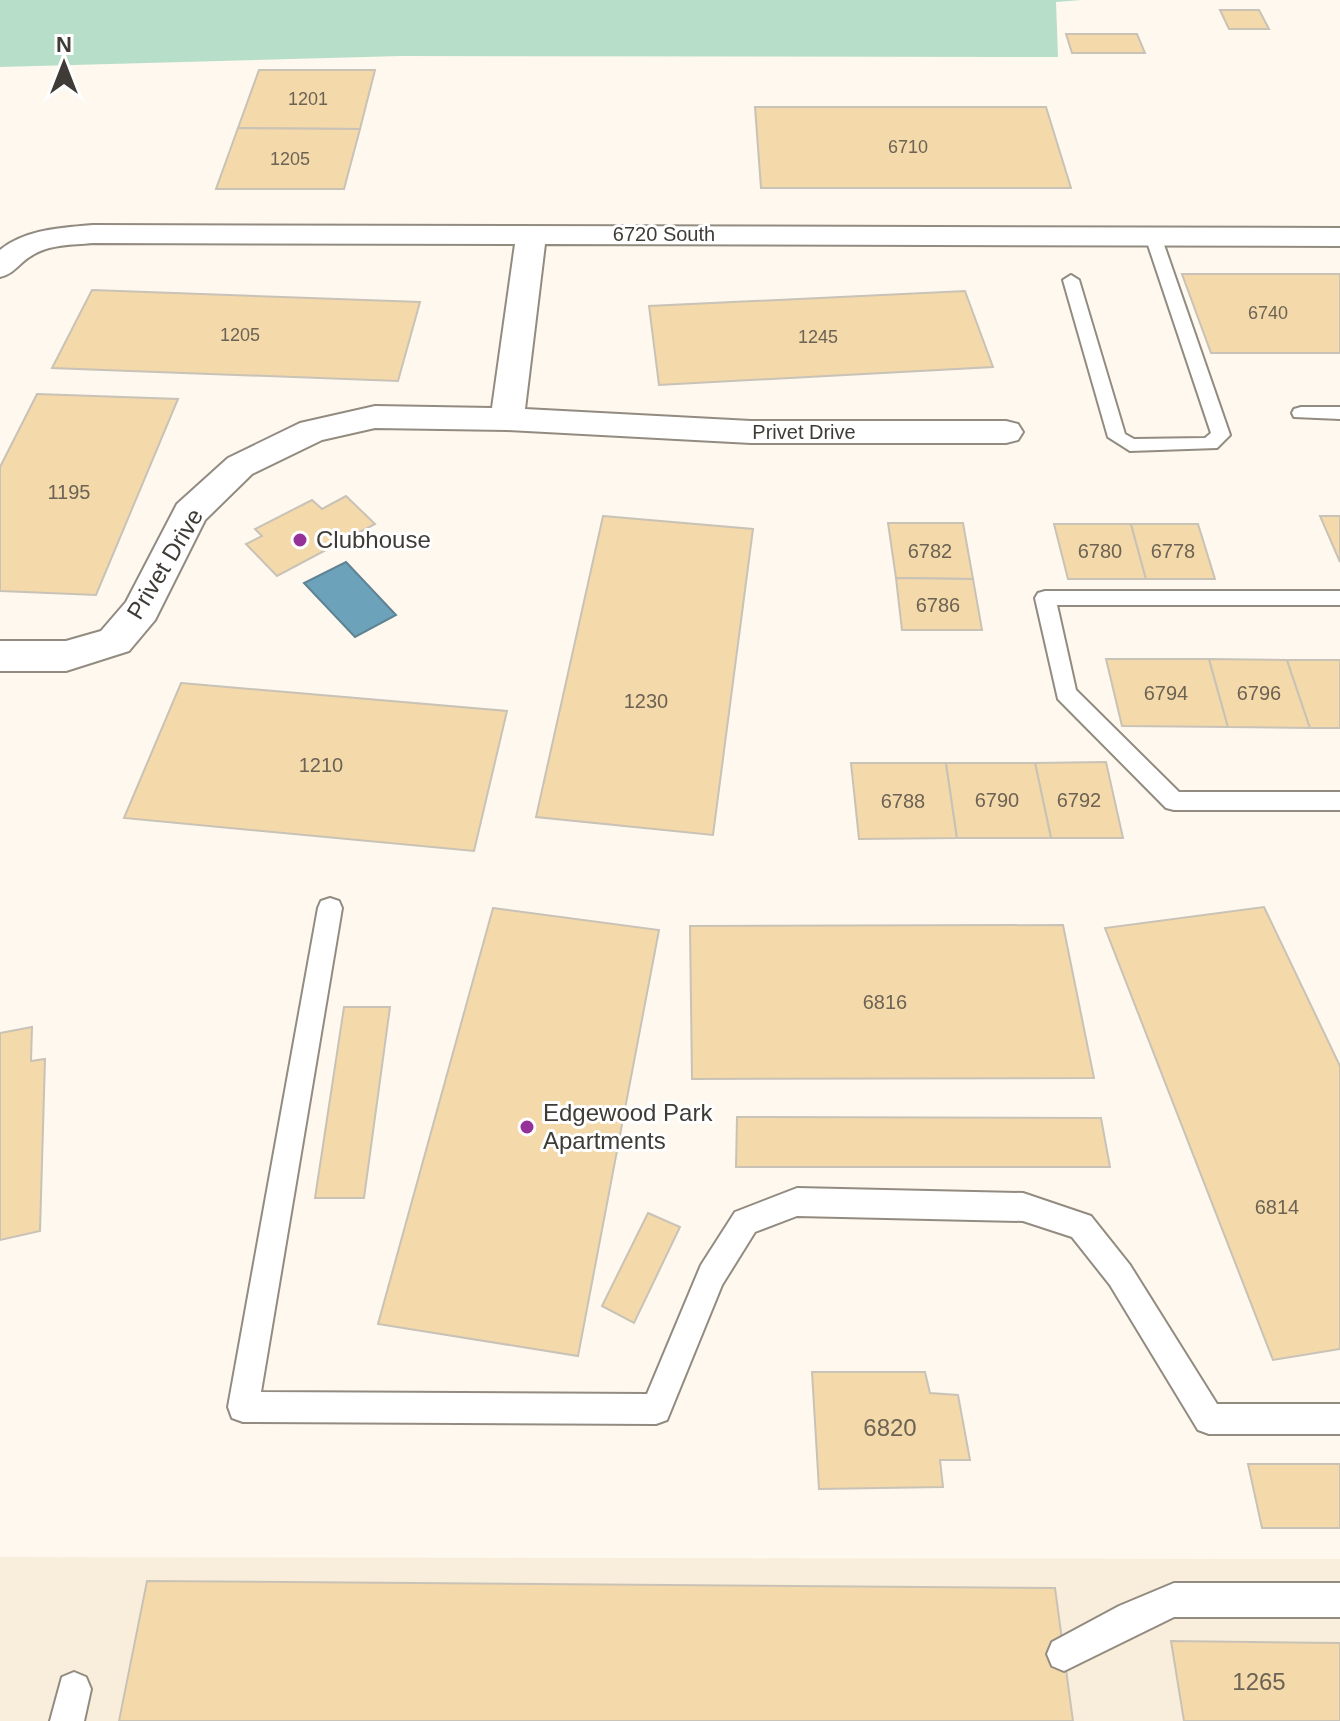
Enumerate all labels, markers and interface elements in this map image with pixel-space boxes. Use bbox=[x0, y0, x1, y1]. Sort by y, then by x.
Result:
north arrow bbox=[24, 24, 104, 104]
text: N bbox=[56, 32, 72, 57]
house number: 1201 bbox=[288, 89, 328, 109]
house number: 6710 bbox=[888, 137, 928, 157]
house number: 1205 bbox=[270, 149, 310, 169]
street label: 6720 South bbox=[613, 223, 715, 245]
house number: 6740 bbox=[1248, 303, 1288, 323]
house number: 1205 bbox=[220, 325, 260, 345]
house number: 1245 bbox=[798, 327, 838, 347]
street label: Privet Drive bbox=[752, 421, 856, 443]
house number: 1195 bbox=[47, 481, 91, 503]
street label: Privet Drive bbox=[121, 504, 208, 624]
place label: Clubhouse bbox=[316, 526, 431, 553]
marker: Clubhouse bbox=[291, 531, 309, 549]
house number: 6782 bbox=[908, 540, 952, 562]
house number: 6780 bbox=[1078, 540, 1122, 562]
house number: 6778 bbox=[1151, 540, 1195, 562]
house number: 6786 bbox=[916, 594, 960, 616]
house number: 6794 bbox=[1144, 682, 1188, 704]
house number: 6796 bbox=[1237, 682, 1281, 704]
house number: 1230 bbox=[624, 690, 668, 712]
house number: 1210 bbox=[299, 754, 343, 776]
house number: 6790 bbox=[975, 789, 1019, 811]
house number: 6792 bbox=[1057, 789, 1101, 811]
house number: 6788 bbox=[881, 790, 925, 812]
house number: 6816 bbox=[863, 991, 907, 1013]
place label: Edgewood Park Apartments bbox=[543, 1099, 713, 1154]
marker: Edgewood Park Apartments bbox=[518, 1118, 536, 1136]
house number: 6814 bbox=[1255, 1196, 1299, 1218]
house number: 6820 bbox=[863, 1414, 917, 1441]
house number: 1265 bbox=[1232, 1668, 1286, 1695]

